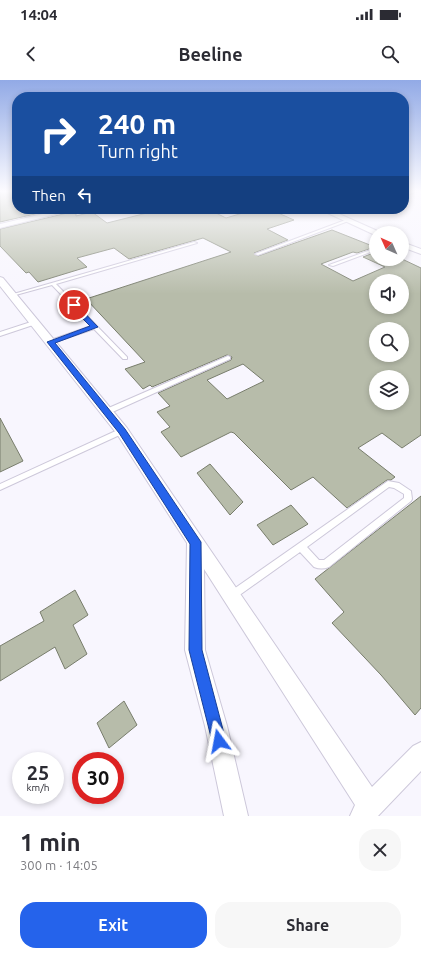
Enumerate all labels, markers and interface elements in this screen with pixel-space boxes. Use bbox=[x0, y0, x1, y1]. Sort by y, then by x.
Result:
text: 14:04 bbox=[20, 6, 58, 23]
icon: back bbox=[20, 43, 42, 65]
icon: search bbox=[379, 43, 401, 65]
text: Beeline bbox=[178, 44, 243, 64]
icon: right bbox=[32, 108, 84, 160]
text: 240 m bbox=[98, 108, 176, 139]
text: Turn right bbox=[98, 141, 178, 161]
icon: left bbox=[74, 184, 96, 206]
text: Then bbox=[32, 187, 66, 204]
north arrow bbox=[369, 226, 409, 266]
map controls bbox=[369, 226, 409, 410]
button: sound bbox=[369, 274, 409, 314]
pin bbox=[57, 288, 91, 322]
icon: arrive bbox=[63, 294, 85, 316]
button: search bbox=[369, 322, 409, 362]
button: layers bbox=[369, 370, 409, 410]
position arrow bbox=[198, 720, 240, 762]
speed limit sign: 30 bbox=[72, 752, 124, 804]
text: 25 bbox=[27, 761, 49, 784]
text: km/h bbox=[26, 782, 50, 793]
text: 1 min bbox=[20, 829, 81, 856]
button: close bbox=[359, 829, 401, 871]
text: 300 m · 14:05 bbox=[20, 858, 98, 872]
button: Exit bbox=[20, 902, 207, 948]
button: Share bbox=[215, 902, 401, 948]

